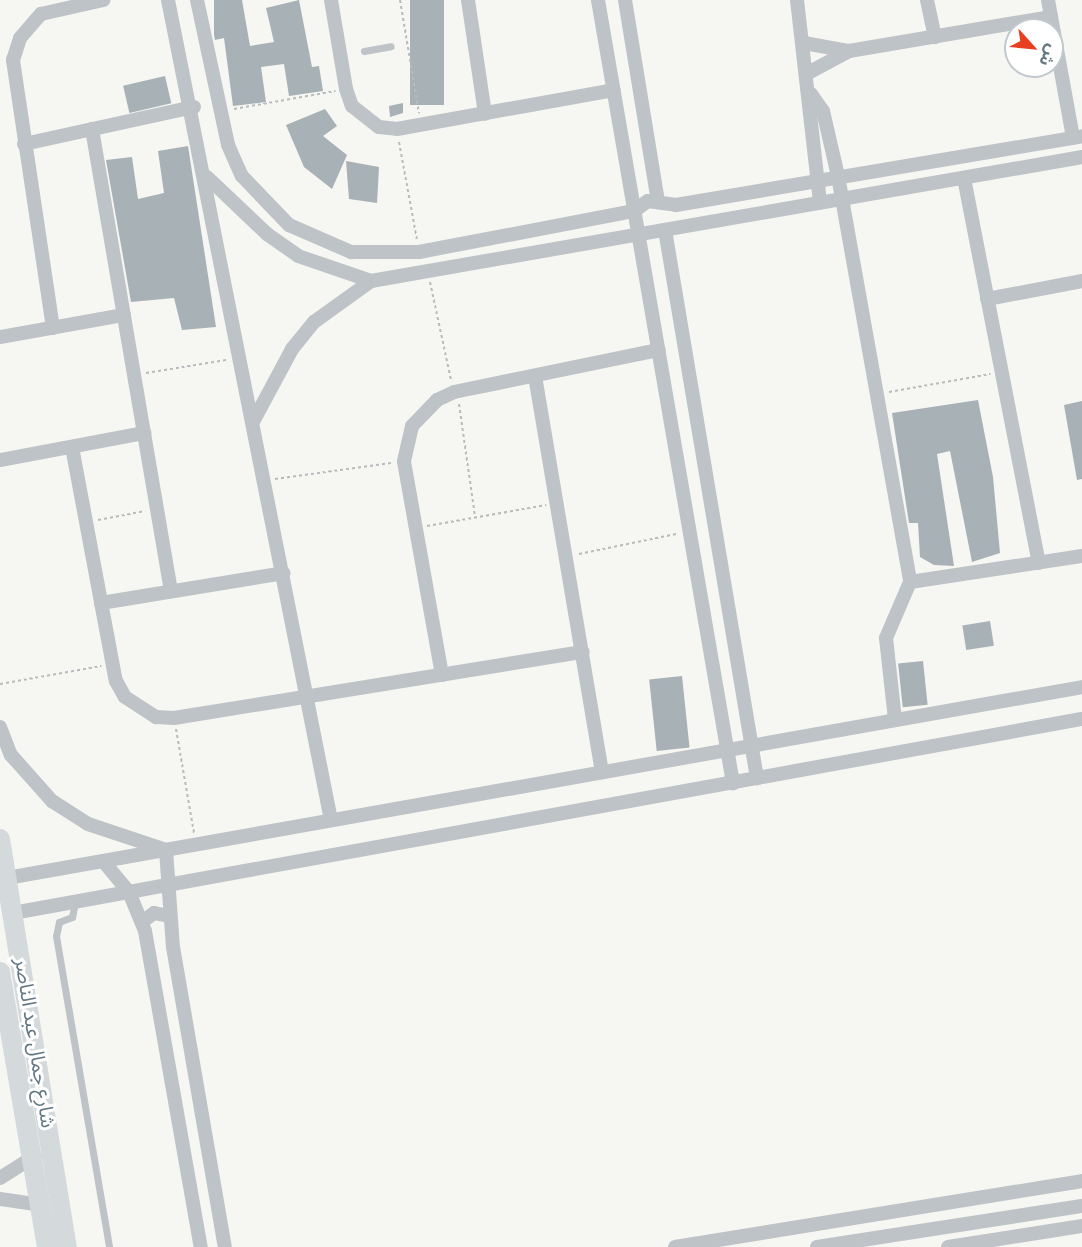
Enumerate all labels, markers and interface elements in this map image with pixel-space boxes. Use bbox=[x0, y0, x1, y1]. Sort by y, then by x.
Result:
north arrow bbox=[1004, 18, 1064, 78]
text: ش bbox=[1035, 41, 1062, 70]
street label: شارع جمال عبد الناصر bbox=[10, 956, 60, 1130]

